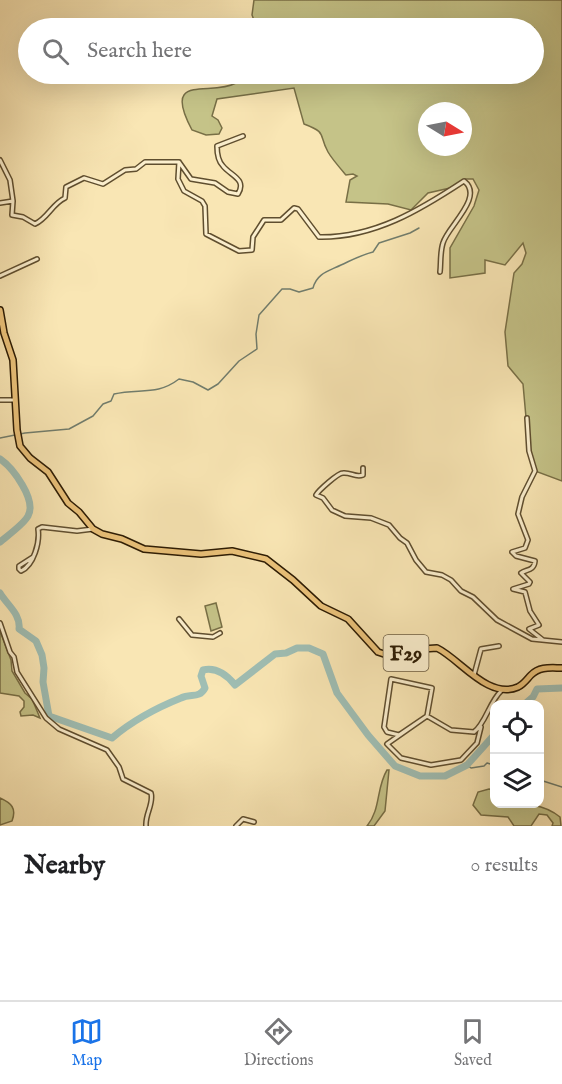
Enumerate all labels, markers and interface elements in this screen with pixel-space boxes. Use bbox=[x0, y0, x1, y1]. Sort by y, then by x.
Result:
search box bbox=[18, 18, 544, 84]
icon: search bbox=[39, 35, 72, 68]
text: Search here bbox=[87, 37, 192, 65]
north arrow bbox=[418, 102, 472, 156]
road number: F29 bbox=[384, 635, 428, 671]
map controls bbox=[490, 700, 544, 808]
button: locate bbox=[490, 700, 544, 754]
button: layers bbox=[490, 754, 544, 808]
text: Nearby bbox=[24, 849, 105, 882]
text: 0 results bbox=[471, 853, 538, 878]
tab: Map bbox=[70, 1015, 103, 1071]
tab: Directions bbox=[244, 1015, 313, 1071]
tab: Saved bbox=[454, 1015, 492, 1071]

